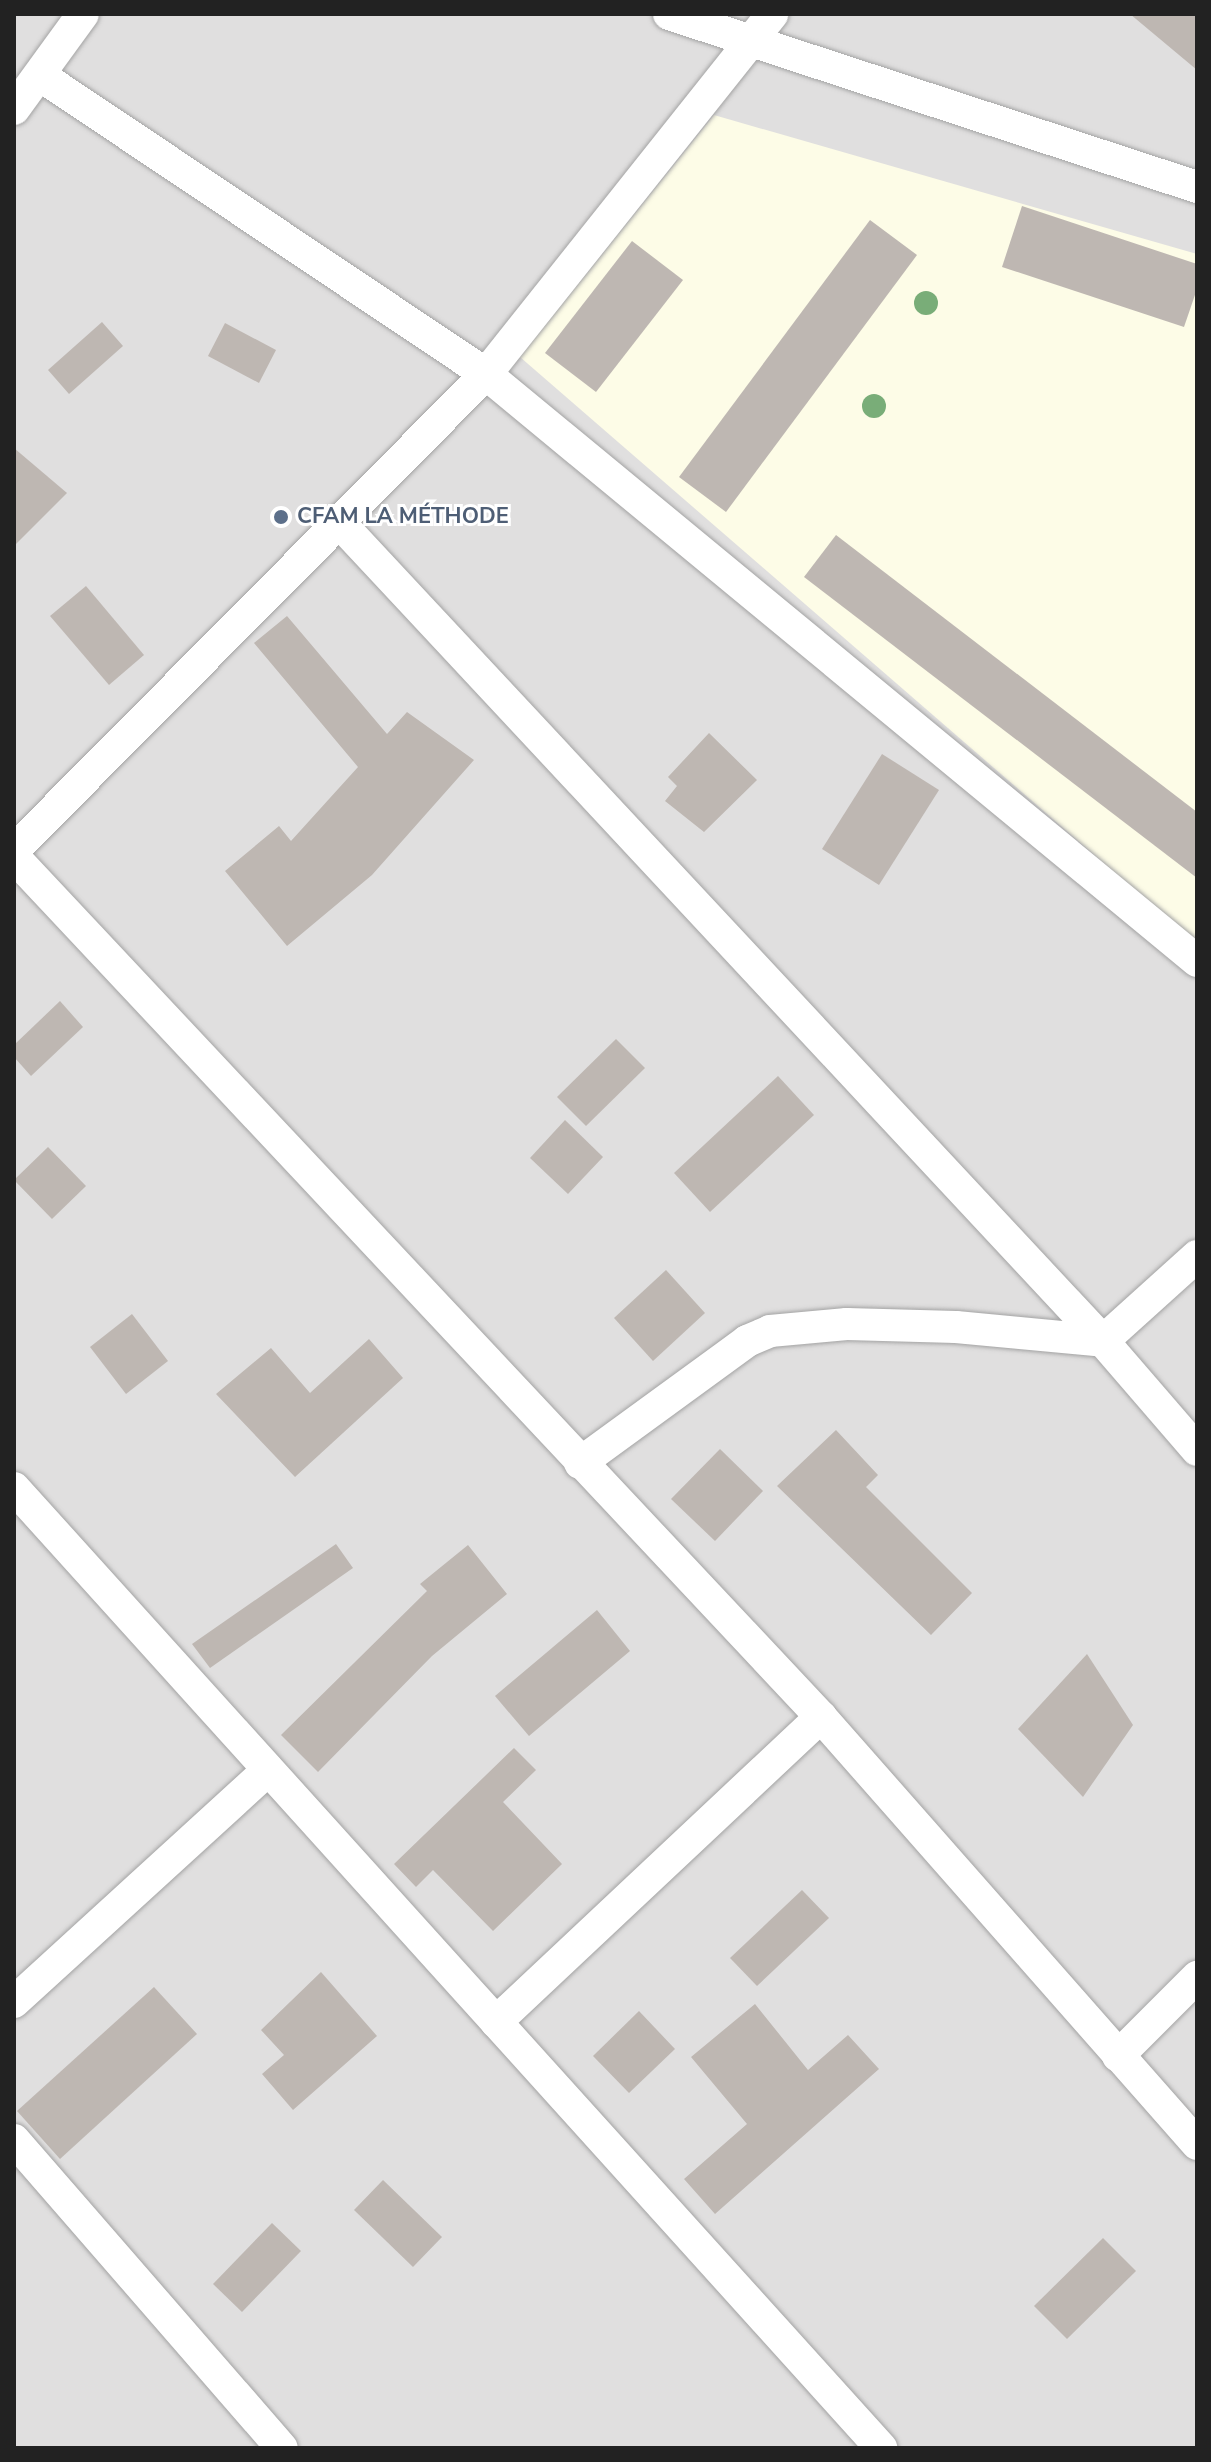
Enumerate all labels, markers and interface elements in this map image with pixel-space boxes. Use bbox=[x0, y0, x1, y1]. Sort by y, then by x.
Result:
place label: CFAM LA MÉTHODE bbox=[297, 504, 509, 530]
marker: CFAM LA MÉTHODE bbox=[272, 508, 290, 526]

